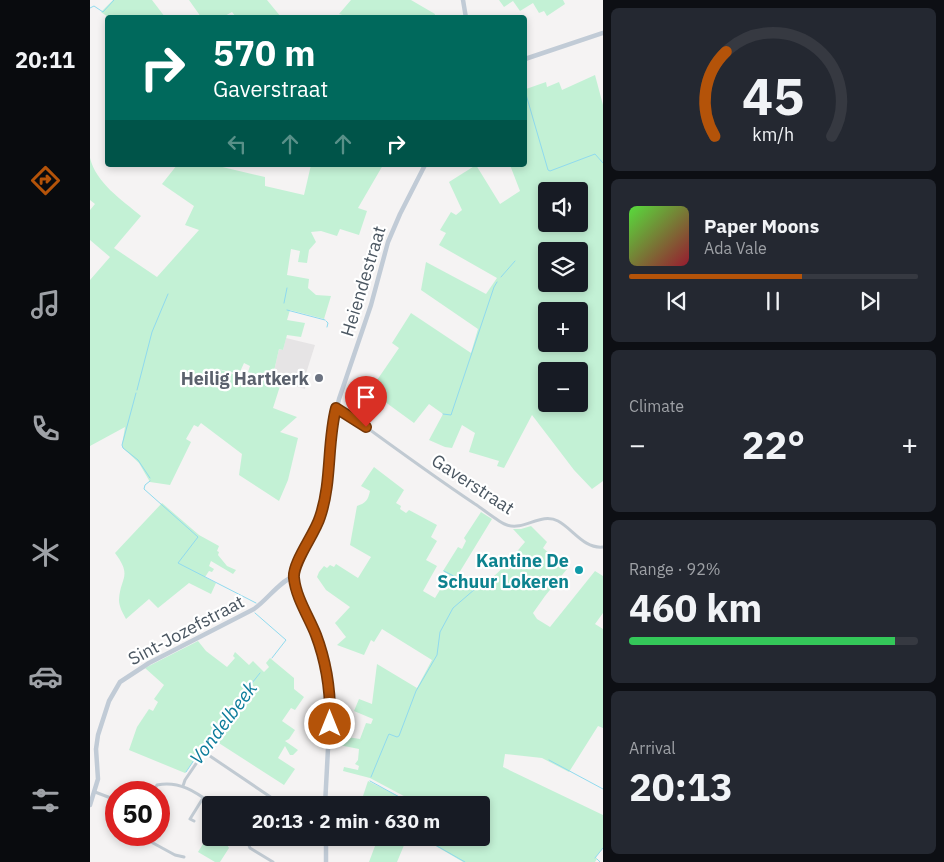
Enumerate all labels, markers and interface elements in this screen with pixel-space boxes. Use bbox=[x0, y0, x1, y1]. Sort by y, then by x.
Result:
text: 570 m bbox=[213, 30, 316, 76]
icon: right bbox=[130, 35, 195, 100]
text: 20:11 bbox=[15, 45, 75, 74]
text: 45 bbox=[742, 62, 805, 129]
text: Gaverstraat bbox=[213, 74, 328, 103]
text: km/h bbox=[753, 123, 795, 146]
icon: left bbox=[223, 130, 251, 158]
icon: ahead bbox=[276, 130, 304, 158]
icon: ahead bbox=[329, 130, 357, 158]
icon: right bbox=[382, 130, 410, 158]
icon: directions bbox=[28, 163, 63, 198]
map controls bbox=[538, 182, 588, 412]
button: sound bbox=[538, 182, 588, 232]
text: Paper Moons bbox=[704, 214, 819, 238]
street label: Heiendestraat bbox=[335, 223, 391, 339]
text: Ada Vale bbox=[704, 238, 767, 258]
button: layers bbox=[538, 242, 588, 292]
icon: music bbox=[28, 287, 63, 322]
icon: previous bbox=[663, 287, 691, 315]
icon: pause bbox=[759, 287, 787, 315]
icon: next bbox=[856, 287, 884, 315]
button: + bbox=[538, 302, 588, 352]
button: − bbox=[538, 362, 588, 412]
place label: Heilig Hartkerk bbox=[181, 367, 310, 390]
marker: Heilig Hartkerk bbox=[313, 372, 325, 384]
pin bbox=[345, 376, 387, 427]
icon: arrive bbox=[352, 383, 380, 411]
text: Climate bbox=[629, 396, 684, 416]
icon: phone bbox=[28, 411, 63, 446]
text: 22° bbox=[742, 420, 805, 469]
text: − bbox=[629, 426, 646, 463]
text: + bbox=[901, 426, 918, 463]
street label: Gaverstraat bbox=[427, 449, 519, 519]
icon: climate bbox=[28, 535, 63, 570]
place label: Kantine De Schuur Lokeren bbox=[437, 549, 569, 593]
text: Range · 92% bbox=[629, 559, 721, 579]
marker: Kantine De Schuur Lokeren bbox=[573, 564, 585, 576]
text: 460 km bbox=[629, 583, 762, 632]
street label: Sint-Jozefstraat bbox=[124, 590, 248, 670]
icon: car bbox=[28, 659, 63, 694]
water label: Vondelbeek bbox=[184, 676, 263, 769]
position arrow bbox=[303, 697, 355, 749]
text: Arrival bbox=[629, 738, 676, 758]
text: 20:13 bbox=[629, 762, 733, 811]
speed limit sign: 50 bbox=[105, 781, 170, 846]
icon: filters bbox=[28, 783, 63, 818]
text: 20:13 · 2 min · 630 m bbox=[252, 809, 440, 833]

